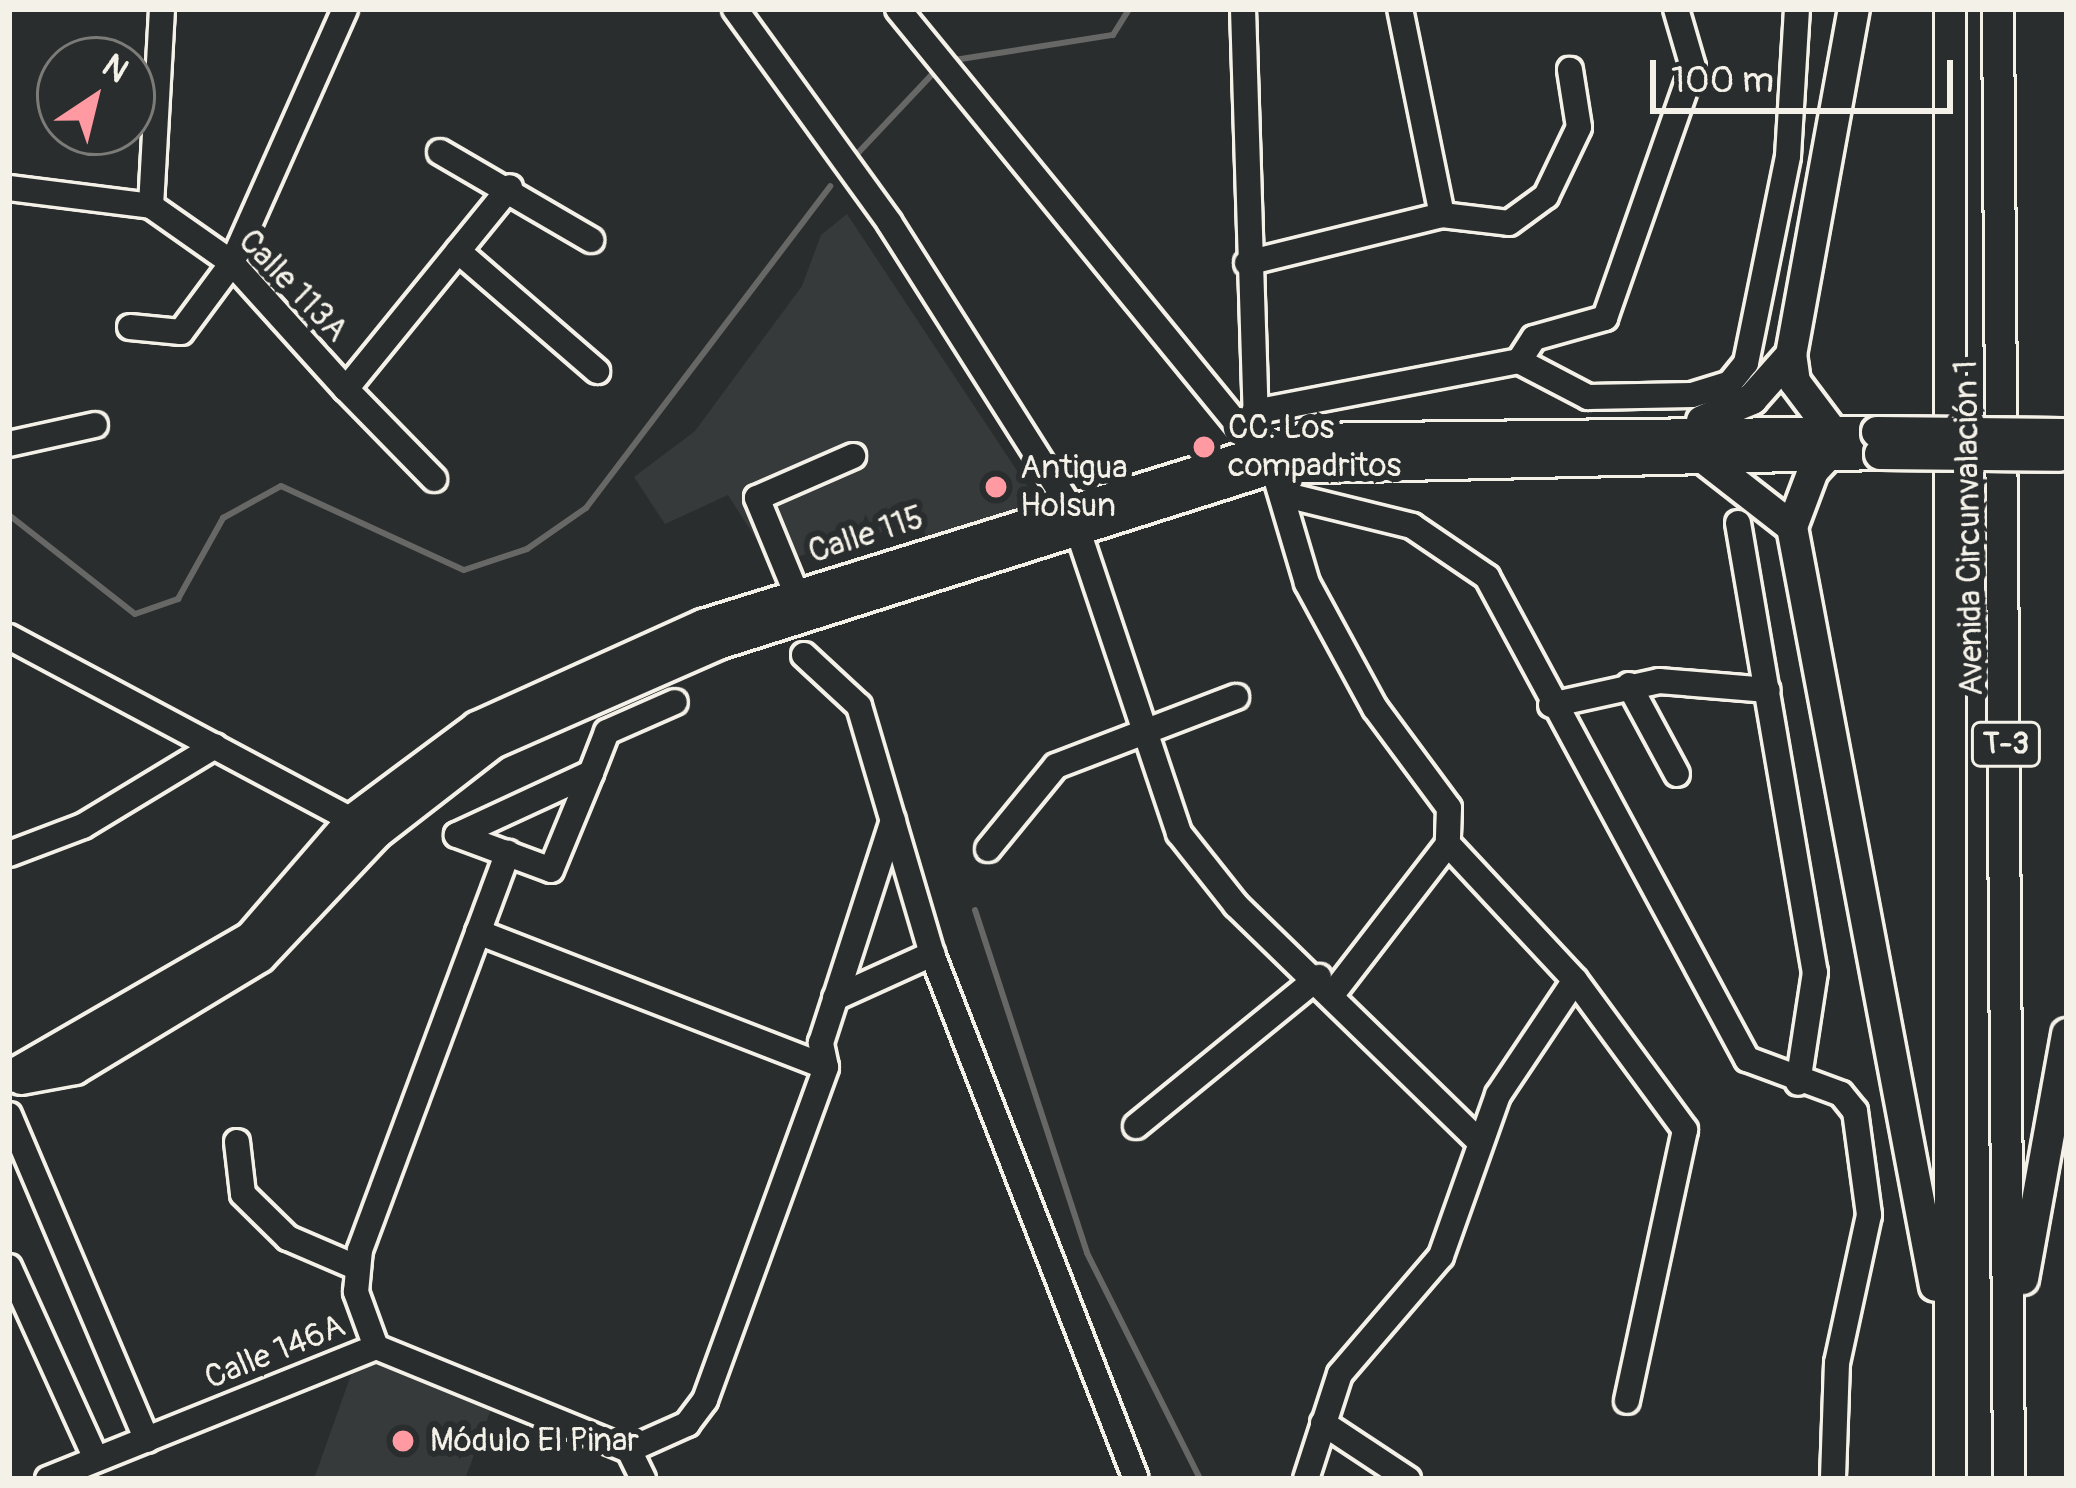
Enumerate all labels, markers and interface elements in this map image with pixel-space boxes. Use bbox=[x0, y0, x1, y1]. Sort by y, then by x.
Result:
north arrow bbox=[36, 36, 156, 156]
scale bar bbox=[1656, 36, 1959, 110]
text: N bbox=[94, 45, 136, 92]
text: 100 m bbox=[1671, 58, 1774, 103]
street label: Calle 113A bbox=[230, 222, 356, 350]
street label: Avenida Circunvalación 1 bbox=[1946, 360, 1992, 696]
place label: CC. Los compadritos bbox=[1228, 408, 1401, 486]
marker: CC. Los compadritos bbox=[1191, 434, 1217, 460]
place label: Antigua Holsun bbox=[1020, 448, 1127, 526]
marker: Antigua Holsun bbox=[983, 474, 1009, 500]
street label: Calle 115 bbox=[804, 498, 928, 572]
road number: T-3 bbox=[1970, 720, 2042, 768]
street label: Calle 146A bbox=[199, 1306, 351, 1398]
place label: Módulo El Pinar bbox=[430, 1421, 639, 1461]
marker: Módulo El Pinar bbox=[387, 1425, 419, 1457]

